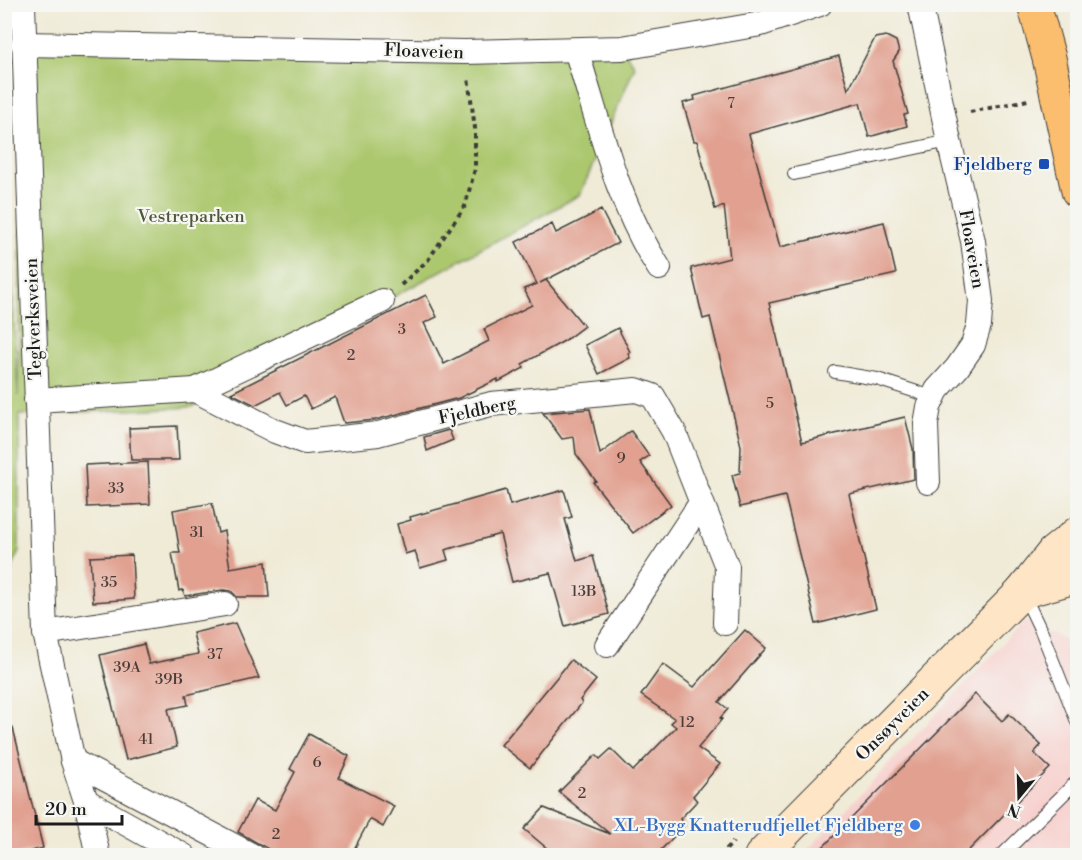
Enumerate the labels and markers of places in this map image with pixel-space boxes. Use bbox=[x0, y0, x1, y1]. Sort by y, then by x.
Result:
place label: Fjeldberg bbox=[953, 153, 1033, 176]
marker: Fjeldberg bbox=[1037, 157, 1051, 171]
place label: XL-Bygg Knatterudfjellet Fjeldberg bbox=[613, 814, 904, 837]
marker: XL-Bygg Knatterudfjellet Fjeldberg bbox=[908, 818, 922, 832]

